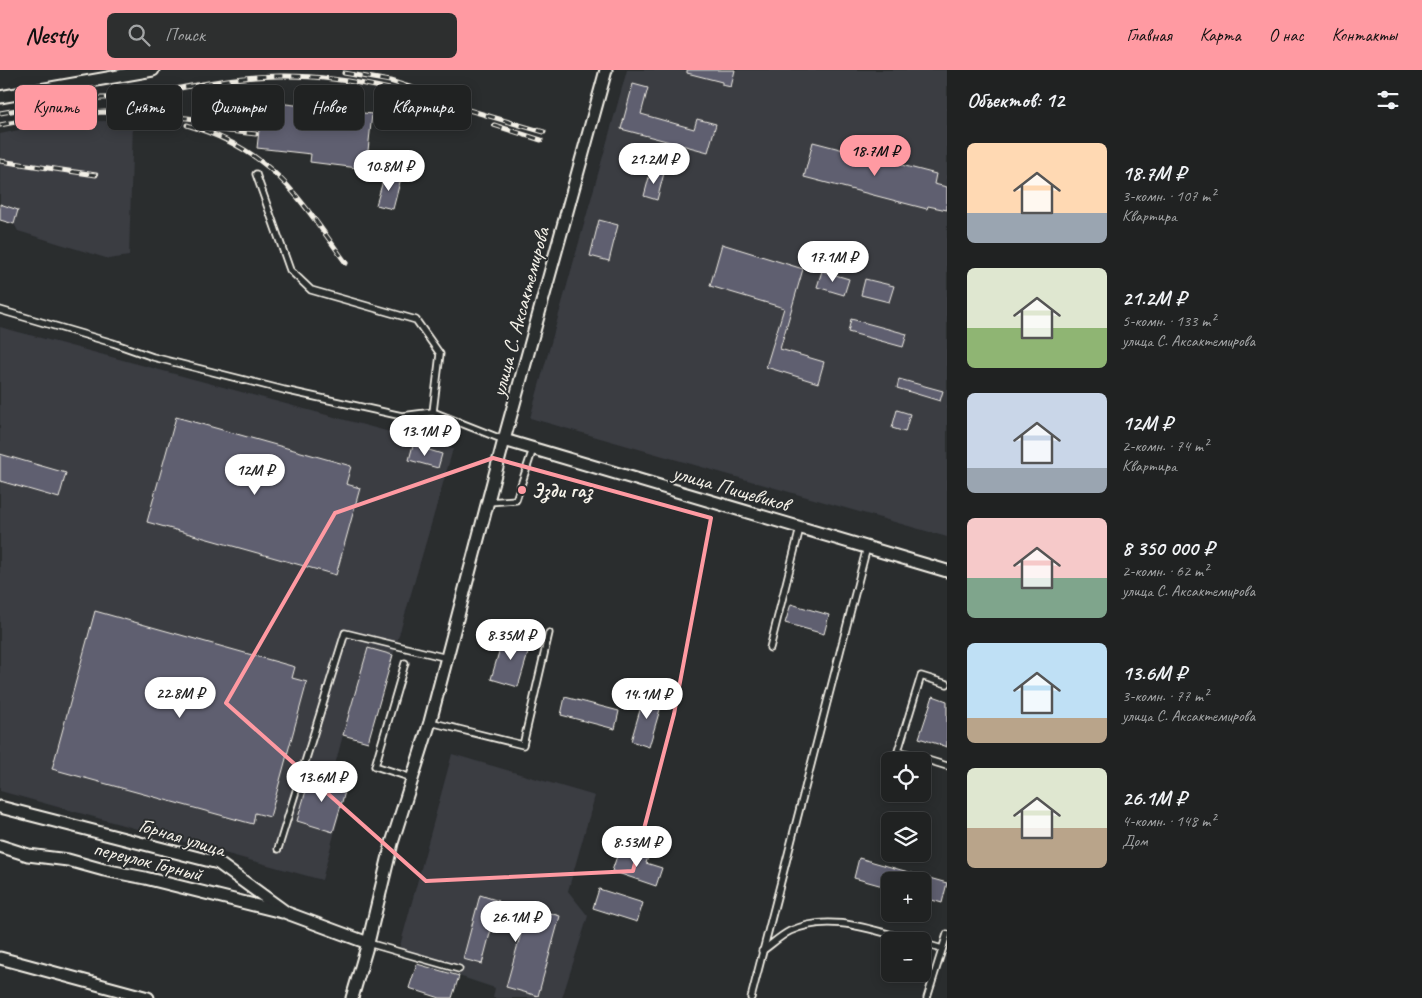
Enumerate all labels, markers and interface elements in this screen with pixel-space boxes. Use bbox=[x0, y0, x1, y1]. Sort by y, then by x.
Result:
search box bbox=[107, 13, 457, 58]
text: Nestly bbox=[25, 20, 77, 50]
icon: search bbox=[125, 21, 153, 49]
text: Поиск bbox=[165, 23, 205, 47]
text: Главная bbox=[1127, 24, 1172, 46]
text: Карта bbox=[1200, 24, 1241, 46]
text: О нас bbox=[1269, 24, 1304, 46]
text: Контакты bbox=[1332, 24, 1397, 46]
chip: Купить bbox=[15, 85, 97, 130]
chip: Снять bbox=[107, 85, 182, 130]
chip: Фильтры bbox=[192, 85, 284, 130]
chip: Новое bbox=[294, 85, 364, 130]
chip: Квартира bbox=[374, 85, 471, 130]
icon: filters bbox=[1374, 86, 1402, 114]
text: Объектов: 12 bbox=[967, 87, 1064, 113]
pin: 18.7M ₽ bbox=[829, 134, 921, 177]
text: 18.7M ₽ bbox=[851, 141, 899, 161]
pin: 21.2M ₽ bbox=[608, 142, 700, 185]
text: 21.2M ₽ bbox=[630, 149, 678, 169]
pin: 10.8M ₽ bbox=[343, 150, 435, 192]
text: 10.8M ₽ bbox=[365, 156, 413, 176]
text: 18.7M ₽ bbox=[1122, 160, 1186, 186]
icon: home bbox=[1007, 163, 1067, 223]
text: 3-комн. · 107 m² bbox=[1122, 186, 1215, 206]
text: Квартира bbox=[1122, 206, 1177, 226]
street label: улица С. Аксактемирова bbox=[484, 223, 556, 402]
pin: 17.1M ₽ bbox=[787, 240, 879, 283]
text: 17.1M ₽ bbox=[809, 247, 857, 267]
text: 21.2M ₽ bbox=[1122, 285, 1186, 311]
icon: home bbox=[1007, 288, 1067, 348]
text: 5-комн. · 133 m² bbox=[1122, 311, 1215, 331]
text: улица С. Аксактемирова bbox=[1122, 331, 1255, 351]
text: 12M ₽ bbox=[1122, 410, 1172, 436]
icon: home bbox=[1007, 413, 1067, 473]
pin: 13.1M ₽ bbox=[379, 414, 471, 457]
text: 13.1M ₽ bbox=[401, 421, 449, 441]
text: 2-комн. · 74 m² bbox=[1122, 436, 1208, 456]
pin: 12M ₽ bbox=[220, 454, 290, 496]
text: Квартира bbox=[1122, 456, 1177, 476]
street label: улица Пищевиков bbox=[668, 458, 797, 518]
text: 12M ₽ bbox=[236, 460, 274, 480]
place label: Эзди газ bbox=[532, 477, 594, 504]
marker: Эзди газ bbox=[516, 484, 528, 496]
text: 8 350 000 ₽ bbox=[1122, 535, 1214, 561]
icon: home bbox=[1007, 538, 1067, 598]
text: 2-комн. · 62 m² bbox=[1122, 561, 1208, 581]
text: улица С. Аксактемирова bbox=[1122, 581, 1255, 601]
pin: 8.35M ₽ bbox=[465, 618, 557, 661]
text: 8.35M ₽ bbox=[487, 625, 535, 645]
text: 13.6M ₽ bbox=[1122, 660, 1186, 686]
icon: home bbox=[1007, 663, 1067, 723]
pin: 22.8M ₽ bbox=[134, 676, 226, 719]
pin: 14.1M ₽ bbox=[601, 678, 693, 720]
text: 22.8M ₽ bbox=[156, 683, 204, 703]
text: 14.1M ₽ bbox=[623, 684, 671, 704]
text: 3-комн. · 77 m² bbox=[1122, 686, 1208, 706]
text: улица С. Аксактемирова bbox=[1122, 706, 1255, 726]
map controls bbox=[881, 752, 931, 982]
button: locate bbox=[881, 752, 931, 802]
pin: 13.6M ₽ bbox=[276, 760, 368, 803]
text: 13.6M ₽ bbox=[298, 767, 346, 787]
text: 26.1M ₽ bbox=[1122, 785, 1186, 811]
icon: home bbox=[1007, 788, 1067, 848]
text: 4-комн. · 148 m² bbox=[1122, 811, 1215, 831]
street label: Горная улица bbox=[136, 812, 231, 863]
button: layers bbox=[881, 812, 931, 862]
pin: 8.53M ₽ bbox=[591, 826, 683, 868]
text: Дом bbox=[1122, 831, 1148, 851]
text: 8.53M ₽ bbox=[613, 832, 661, 852]
street label: переулок Горный bbox=[91, 835, 206, 887]
button: + bbox=[881, 872, 931, 922]
pin: 26.1M ₽ bbox=[470, 900, 562, 943]
text: 26.1M ₽ bbox=[492, 907, 540, 927]
button: − bbox=[881, 932, 931, 982]

